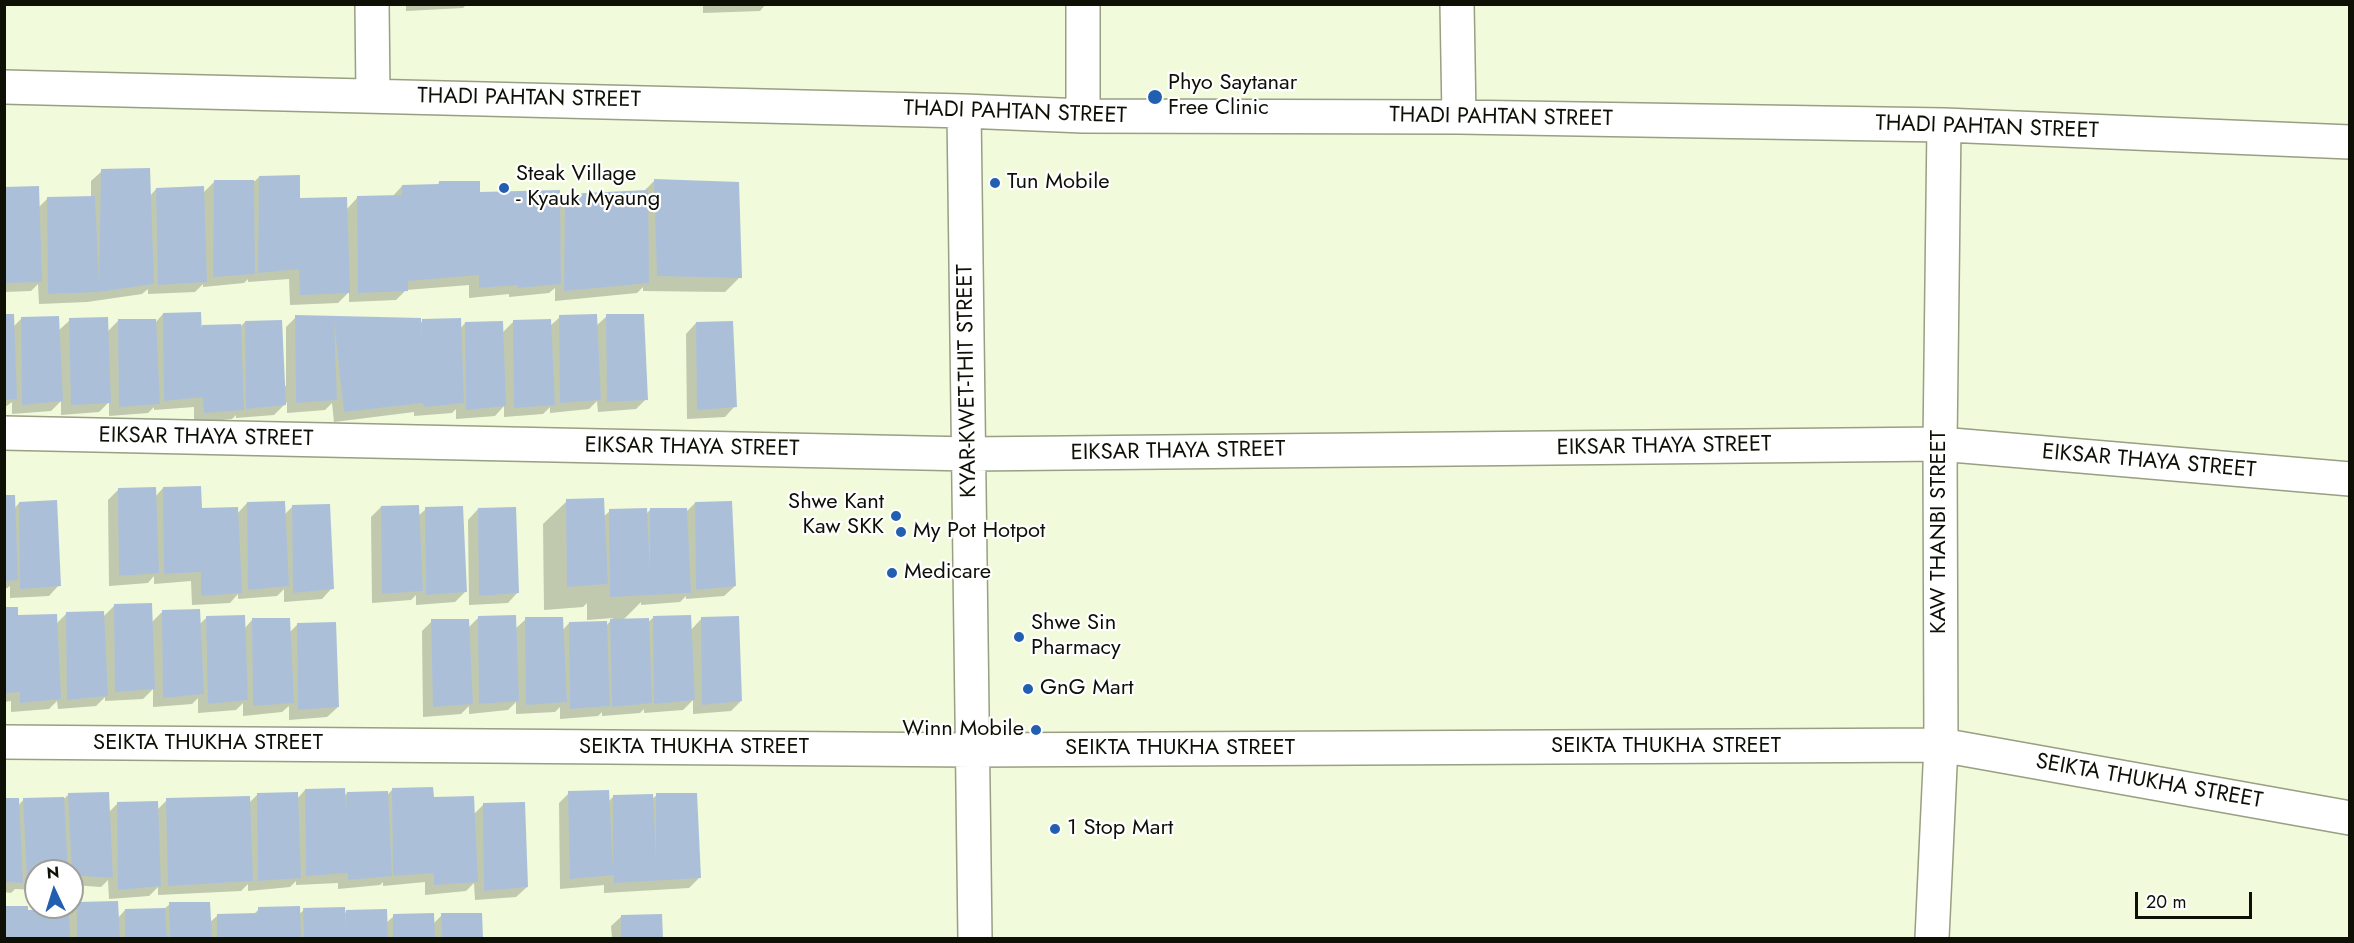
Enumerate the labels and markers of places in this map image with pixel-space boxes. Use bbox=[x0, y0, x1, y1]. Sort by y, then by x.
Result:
place label: Phyo Saytanar Free Clinic bbox=[1168, 71, 1297, 122]
marker: Phyo Saytanar Free Clinic bbox=[1146, 88, 1164, 106]
place label: Steak Village - Kyauk Myaung bbox=[516, 162, 660, 214]
place label: Tun Mobile bbox=[1007, 170, 1110, 196]
marker: Tun Mobile bbox=[988, 176, 1002, 190]
marker: Steak Village - Kyauk Myaung bbox=[497, 181, 511, 195]
place label: Shwe Kant Kaw SKK bbox=[788, 490, 884, 542]
marker: Shwe Kant Kaw SKK bbox=[889, 509, 903, 523]
place label: My Pot Hotpot bbox=[913, 519, 1045, 545]
marker: My Pot Hotpot bbox=[894, 525, 908, 539]
place label: Medicare bbox=[904, 560, 991, 586]
marker: Medicare bbox=[885, 566, 899, 580]
place label: Shwe Sin Pharmacy bbox=[1031, 611, 1121, 662]
marker: Shwe Sin Pharmacy bbox=[1012, 630, 1026, 644]
place label: GnG Mart bbox=[1040, 676, 1133, 702]
marker: GnG Mart bbox=[1021, 682, 1035, 696]
place label: Winn Mobile bbox=[902, 717, 1024, 743]
marker: Winn Mobile bbox=[1029, 723, 1043, 737]
place label: 1 Stop Mart bbox=[1067, 816, 1173, 842]
marker: 1 Stop Mart bbox=[1048, 822, 1062, 836]

